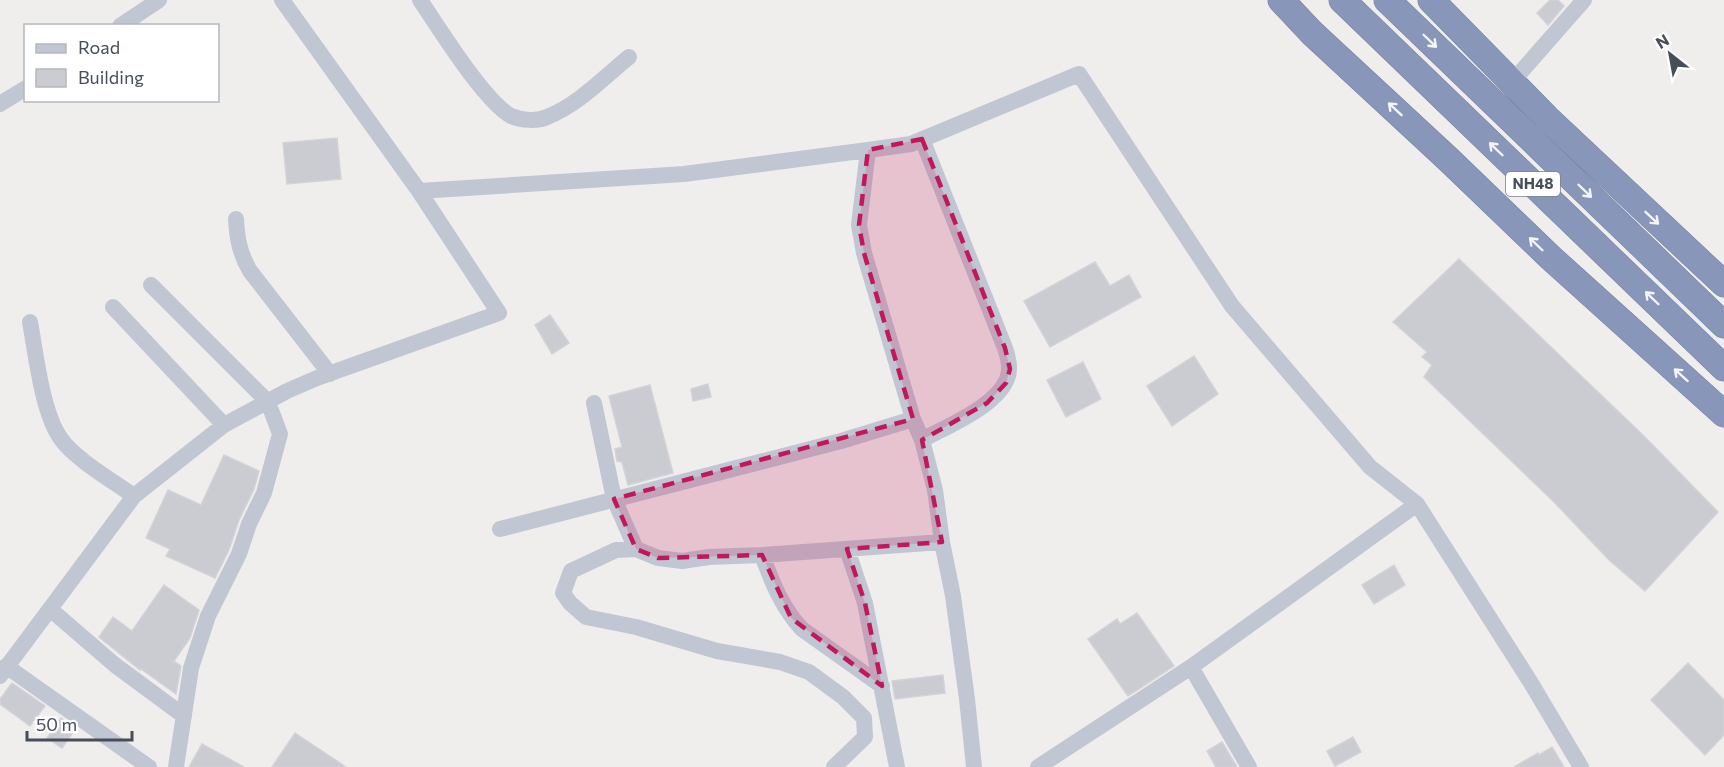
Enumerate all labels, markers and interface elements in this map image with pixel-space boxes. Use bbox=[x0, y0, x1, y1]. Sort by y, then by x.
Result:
legend bbox=[24, 24, 219, 102]
north arrow bbox=[1640, 24, 1700, 84]
text: N bbox=[1652, 29, 1672, 52]
one-way arrow bbox=[1422, 33, 1437, 48]
text: Road bbox=[78, 36, 120, 58]
text: Building bbox=[78, 66, 144, 88]
one-way arrow bbox=[1387, 102, 1402, 116]
one-way arrow bbox=[1488, 141, 1503, 156]
road number: NH48 bbox=[1506, 172, 1560, 196]
one-way arrow bbox=[1577, 183, 1592, 198]
one-way arrow bbox=[1644, 211, 1659, 225]
one-way arrow bbox=[1529, 237, 1544, 251]
one-way arrow bbox=[1644, 291, 1659, 306]
one-way arrow bbox=[1673, 368, 1688, 382]
scale bar bbox=[27, 704, 132, 742]
text: 50 m bbox=[36, 713, 77, 735]

